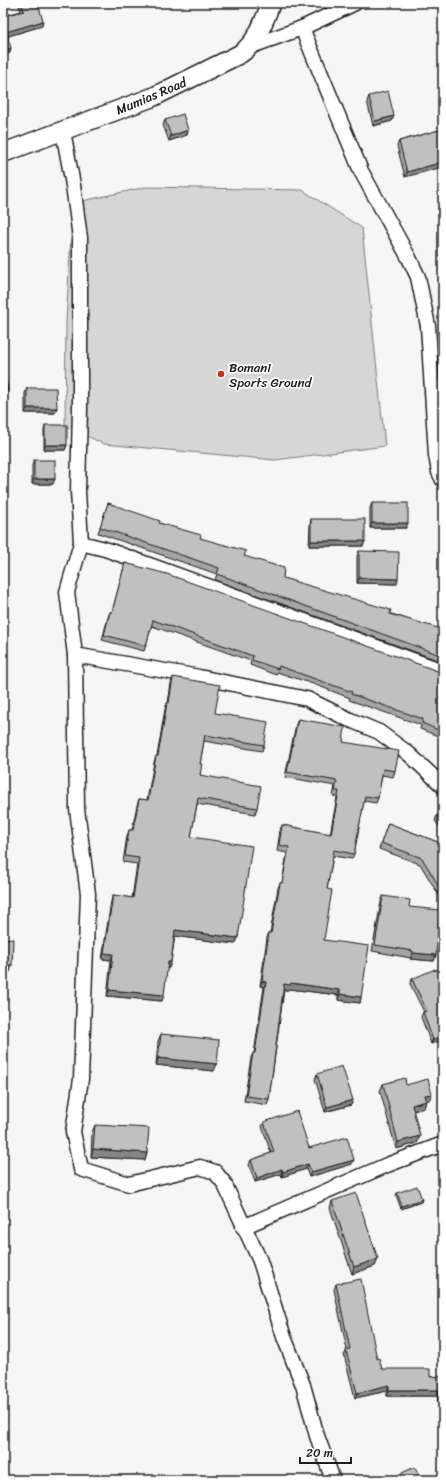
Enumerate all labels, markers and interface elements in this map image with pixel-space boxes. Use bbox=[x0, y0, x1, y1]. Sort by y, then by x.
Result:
street label: Mumias Road bbox=[112, 70, 191, 121]
place label: Bomani Sports Ground bbox=[229, 356, 313, 394]
marker: Bomani Sports Ground bbox=[216, 369, 226, 379]
scale bar bbox=[300, 1439, 351, 1465]
text: 20 m bbox=[306, 1442, 333, 1464]

